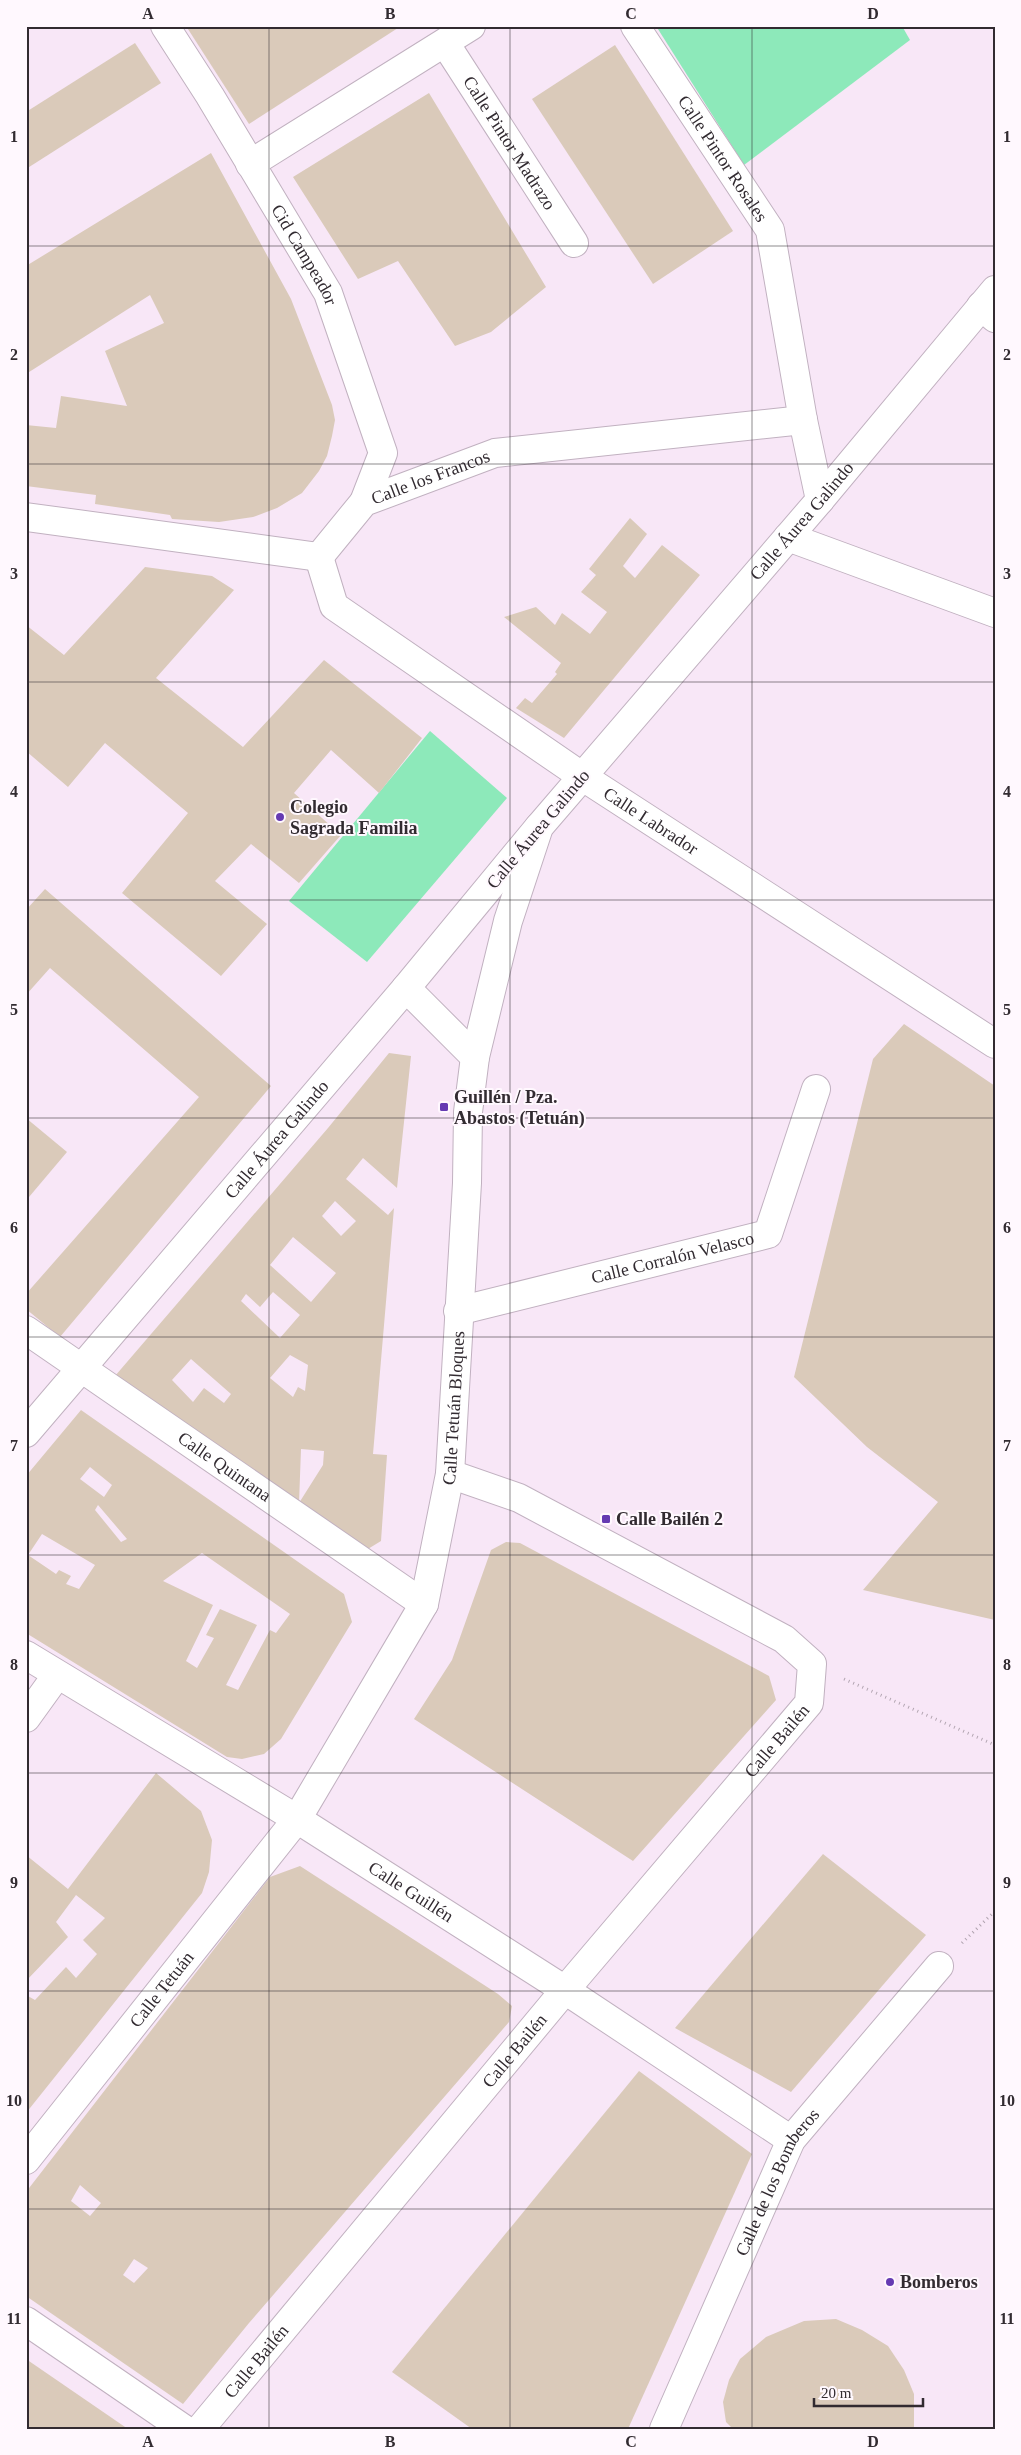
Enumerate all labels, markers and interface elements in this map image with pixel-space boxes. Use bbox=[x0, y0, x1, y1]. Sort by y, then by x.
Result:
text: A bbox=[142, 5, 154, 22]
text: B bbox=[385, 5, 396, 22]
text: C bbox=[625, 5, 637, 22]
text: D bbox=[867, 5, 879, 22]
street label: Calle Pintor Madrazo bbox=[459, 72, 560, 214]
street label: Calle Pintor Rosales bbox=[674, 92, 772, 225]
text: 1 bbox=[10, 128, 18, 145]
text: 1 bbox=[1003, 128, 1011, 145]
street label: Cid Campeador bbox=[267, 201, 341, 308]
text: 2 bbox=[10, 346, 18, 363]
text: 2 bbox=[1003, 346, 1011, 363]
street label: Calle los Francos bbox=[368, 446, 493, 508]
street label: Calle Áurea Galindo bbox=[746, 458, 858, 584]
text: 3 bbox=[10, 565, 18, 582]
text: 3 bbox=[1003, 565, 1011, 582]
street label: Calle Áurea Galindo bbox=[482, 765, 594, 892]
text: 4 bbox=[10, 783, 18, 800]
street label: Calle Labrador bbox=[600, 783, 702, 859]
text: 4 bbox=[1003, 783, 1011, 800]
place label: Colegio Sagrada Familia bbox=[290, 797, 418, 838]
marker: Colegio Sagrada Familia bbox=[274, 811, 286, 823]
text: 5 bbox=[10, 1001, 18, 1018]
text: 5 bbox=[1003, 1001, 1011, 1018]
street label: Calle Áurea Galindo bbox=[221, 1076, 333, 1203]
place label: Guillén / Pza. Abastos (Tetuán) bbox=[454, 1087, 585, 1129]
marker: Guillén / Pza. Abastos (Tetuán) bbox=[438, 1101, 450, 1113]
text: 6 bbox=[10, 1219, 18, 1236]
text: 6 bbox=[1003, 1219, 1011, 1236]
street label: Calle Corralón Velasco bbox=[589, 1228, 756, 1288]
street label: Calle Tetuán Bloques bbox=[438, 1330, 468, 1487]
street label: Calle Quintana bbox=[174, 1428, 275, 1506]
text: 7 bbox=[10, 1437, 18, 1454]
text: 7 bbox=[1003, 1437, 1011, 1454]
place label: Calle Bailén 2 bbox=[616, 1509, 723, 1529]
marker: Calle Bailén 2 bbox=[600, 1513, 612, 1525]
text: 8 bbox=[10, 1656, 18, 1673]
text: 8 bbox=[1003, 1656, 1011, 1673]
street label: Calle Bailén bbox=[740, 1700, 813, 1781]
street label: Calle Guillén bbox=[365, 1857, 457, 1926]
text: 9 bbox=[10, 1874, 18, 1891]
text: 9 bbox=[1003, 1874, 1011, 1891]
street label: Calle Tetuán bbox=[125, 1947, 198, 2031]
street label: Calle Bailén bbox=[478, 2010, 551, 2092]
text: 10 bbox=[6, 2092, 22, 2109]
text: 10 bbox=[999, 2092, 1015, 2109]
street label: Calle de los Bomberos bbox=[731, 2104, 823, 2259]
place label: Bomberos bbox=[900, 2272, 978, 2292]
marker: Bomberos bbox=[884, 2276, 896, 2288]
text: 11 bbox=[6, 2310, 22, 2327]
text: 11 bbox=[999, 2310, 1015, 2327]
street label: Calle Bailén bbox=[220, 2320, 293, 2402]
scale bar bbox=[814, 2375, 922, 2407]
text: 20 m bbox=[821, 2385, 852, 2401]
text: A bbox=[142, 2433, 154, 2450]
text: B bbox=[385, 2433, 396, 2450]
text: C bbox=[625, 2433, 637, 2450]
text: D bbox=[867, 2433, 879, 2450]

